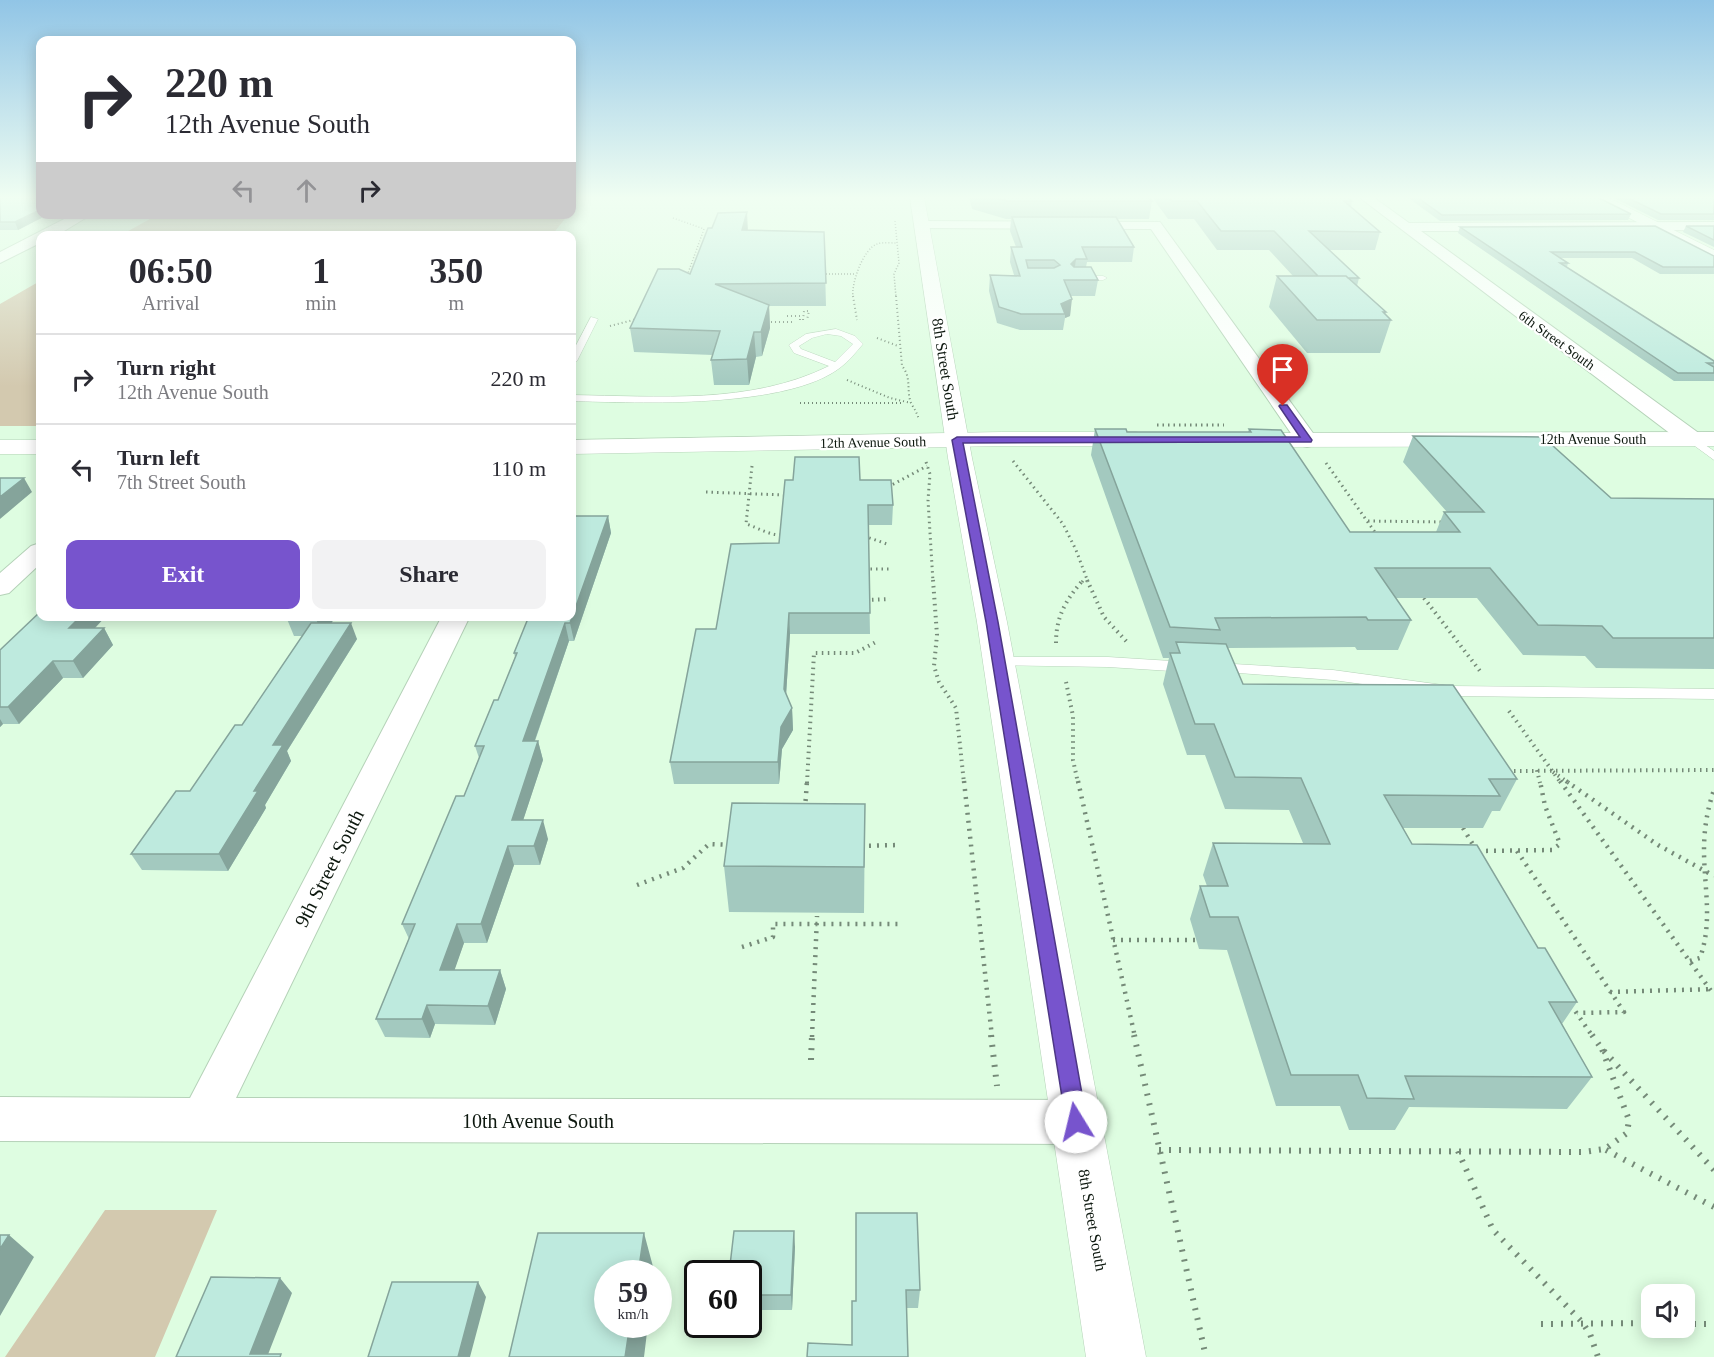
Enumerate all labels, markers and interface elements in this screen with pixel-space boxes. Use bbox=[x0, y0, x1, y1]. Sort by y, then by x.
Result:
icon: right bbox=[66, 60, 144, 138]
text: 220 m bbox=[165, 60, 274, 106]
text: 12th Avenue South bbox=[165, 109, 370, 139]
icon: left bbox=[227, 174, 260, 207]
icon: ahead bbox=[290, 174, 323, 207]
icon: right bbox=[353, 174, 386, 207]
text: 06:50 bbox=[129, 251, 213, 291]
text: 1 bbox=[312, 251, 330, 291]
text: 350 bbox=[429, 251, 483, 291]
text: Arrival bbox=[142, 292, 200, 314]
text: min bbox=[305, 292, 337, 314]
text: m bbox=[449, 292, 464, 314]
street label: 6th Street South bbox=[1516, 308, 1598, 373]
street label: 8th Street South bbox=[929, 317, 962, 421]
pin bbox=[1257, 344, 1308, 406]
icon: arrive bbox=[1266, 353, 1299, 386]
text: Turn right bbox=[117, 355, 216, 380]
icon: right bbox=[66, 363, 99, 396]
text: 220 m bbox=[490, 366, 546, 391]
text: 12th Avenue South bbox=[117, 381, 269, 403]
street label: 12th Avenue South bbox=[1540, 432, 1646, 447]
street label: 12th Avenue South bbox=[820, 434, 926, 451]
text: Turn left bbox=[117, 445, 200, 470]
icon: left bbox=[66, 453, 99, 486]
text: 110 m bbox=[491, 456, 546, 481]
text: 7th Street South bbox=[117, 471, 246, 493]
button: Exit bbox=[66, 540, 300, 609]
button: Share bbox=[312, 540, 546, 609]
street label: 9th Street South bbox=[290, 806, 368, 930]
position arrow bbox=[1044, 1090, 1108, 1154]
street label: 10th Avenue South bbox=[462, 1110, 614, 1132]
street label: 8th Street South bbox=[1075, 1168, 1110, 1272]
speed limit sign: 60 bbox=[684, 1260, 762, 1338]
text: 59 bbox=[618, 1275, 648, 1308]
map controls bbox=[1641, 1284, 1695, 1338]
button: sound bbox=[1641, 1284, 1695, 1338]
text: km/h bbox=[618, 1306, 648, 1322]

